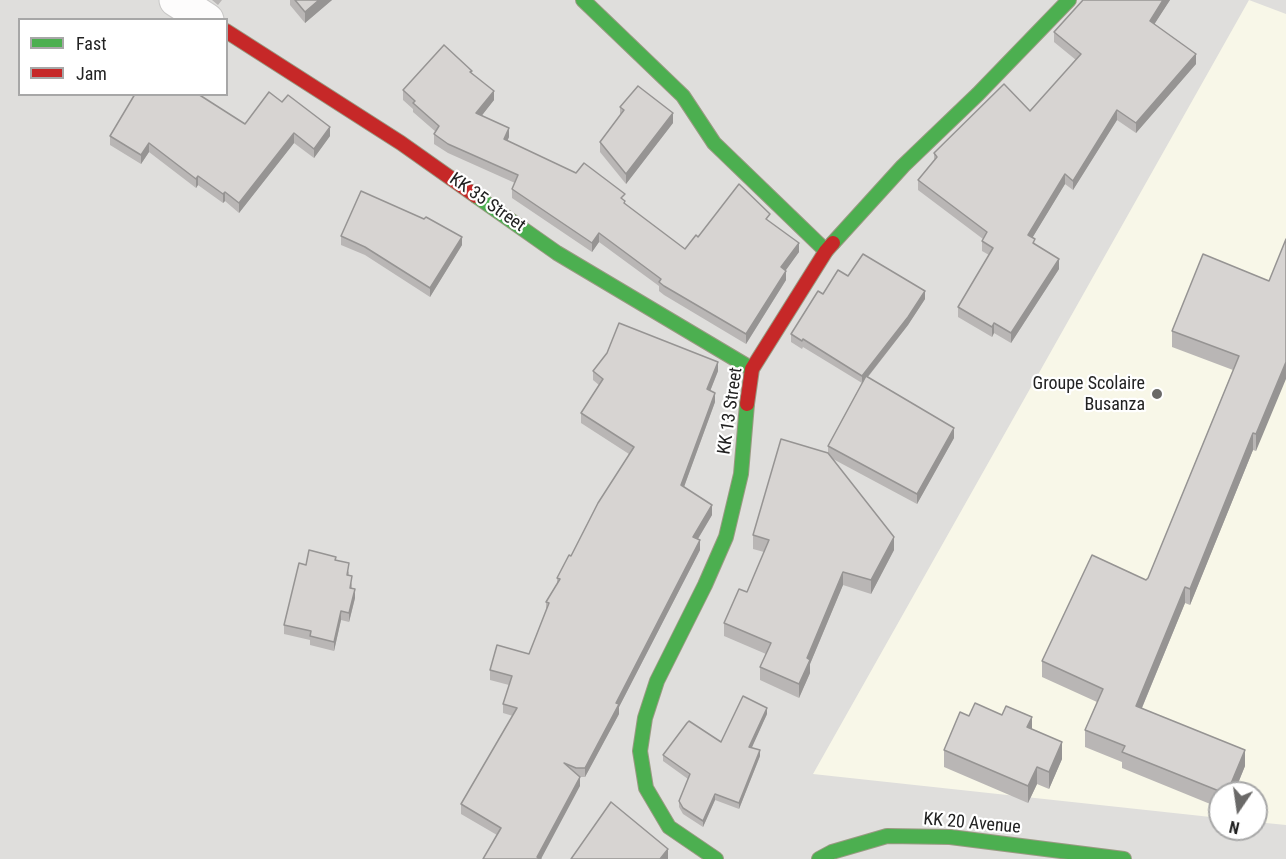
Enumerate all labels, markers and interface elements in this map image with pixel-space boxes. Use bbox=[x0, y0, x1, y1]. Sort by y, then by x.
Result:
legend bbox=[18, 18, 228, 96]
text: Fast bbox=[76, 33, 107, 54]
text: Jam bbox=[76, 63, 107, 84]
street label: KK 35 Street bbox=[445, 169, 529, 237]
street label: KK 13 Street bbox=[714, 366, 748, 456]
place label: Groupe Scolaire Busanza bbox=[1033, 373, 1145, 416]
marker: Groupe Scolaire Busanza bbox=[1150, 387, 1164, 401]
north arrow bbox=[1208, 781, 1268, 841]
street label: KK 20 Avenue bbox=[923, 809, 1021, 839]
text: N bbox=[1227, 817, 1241, 837]

